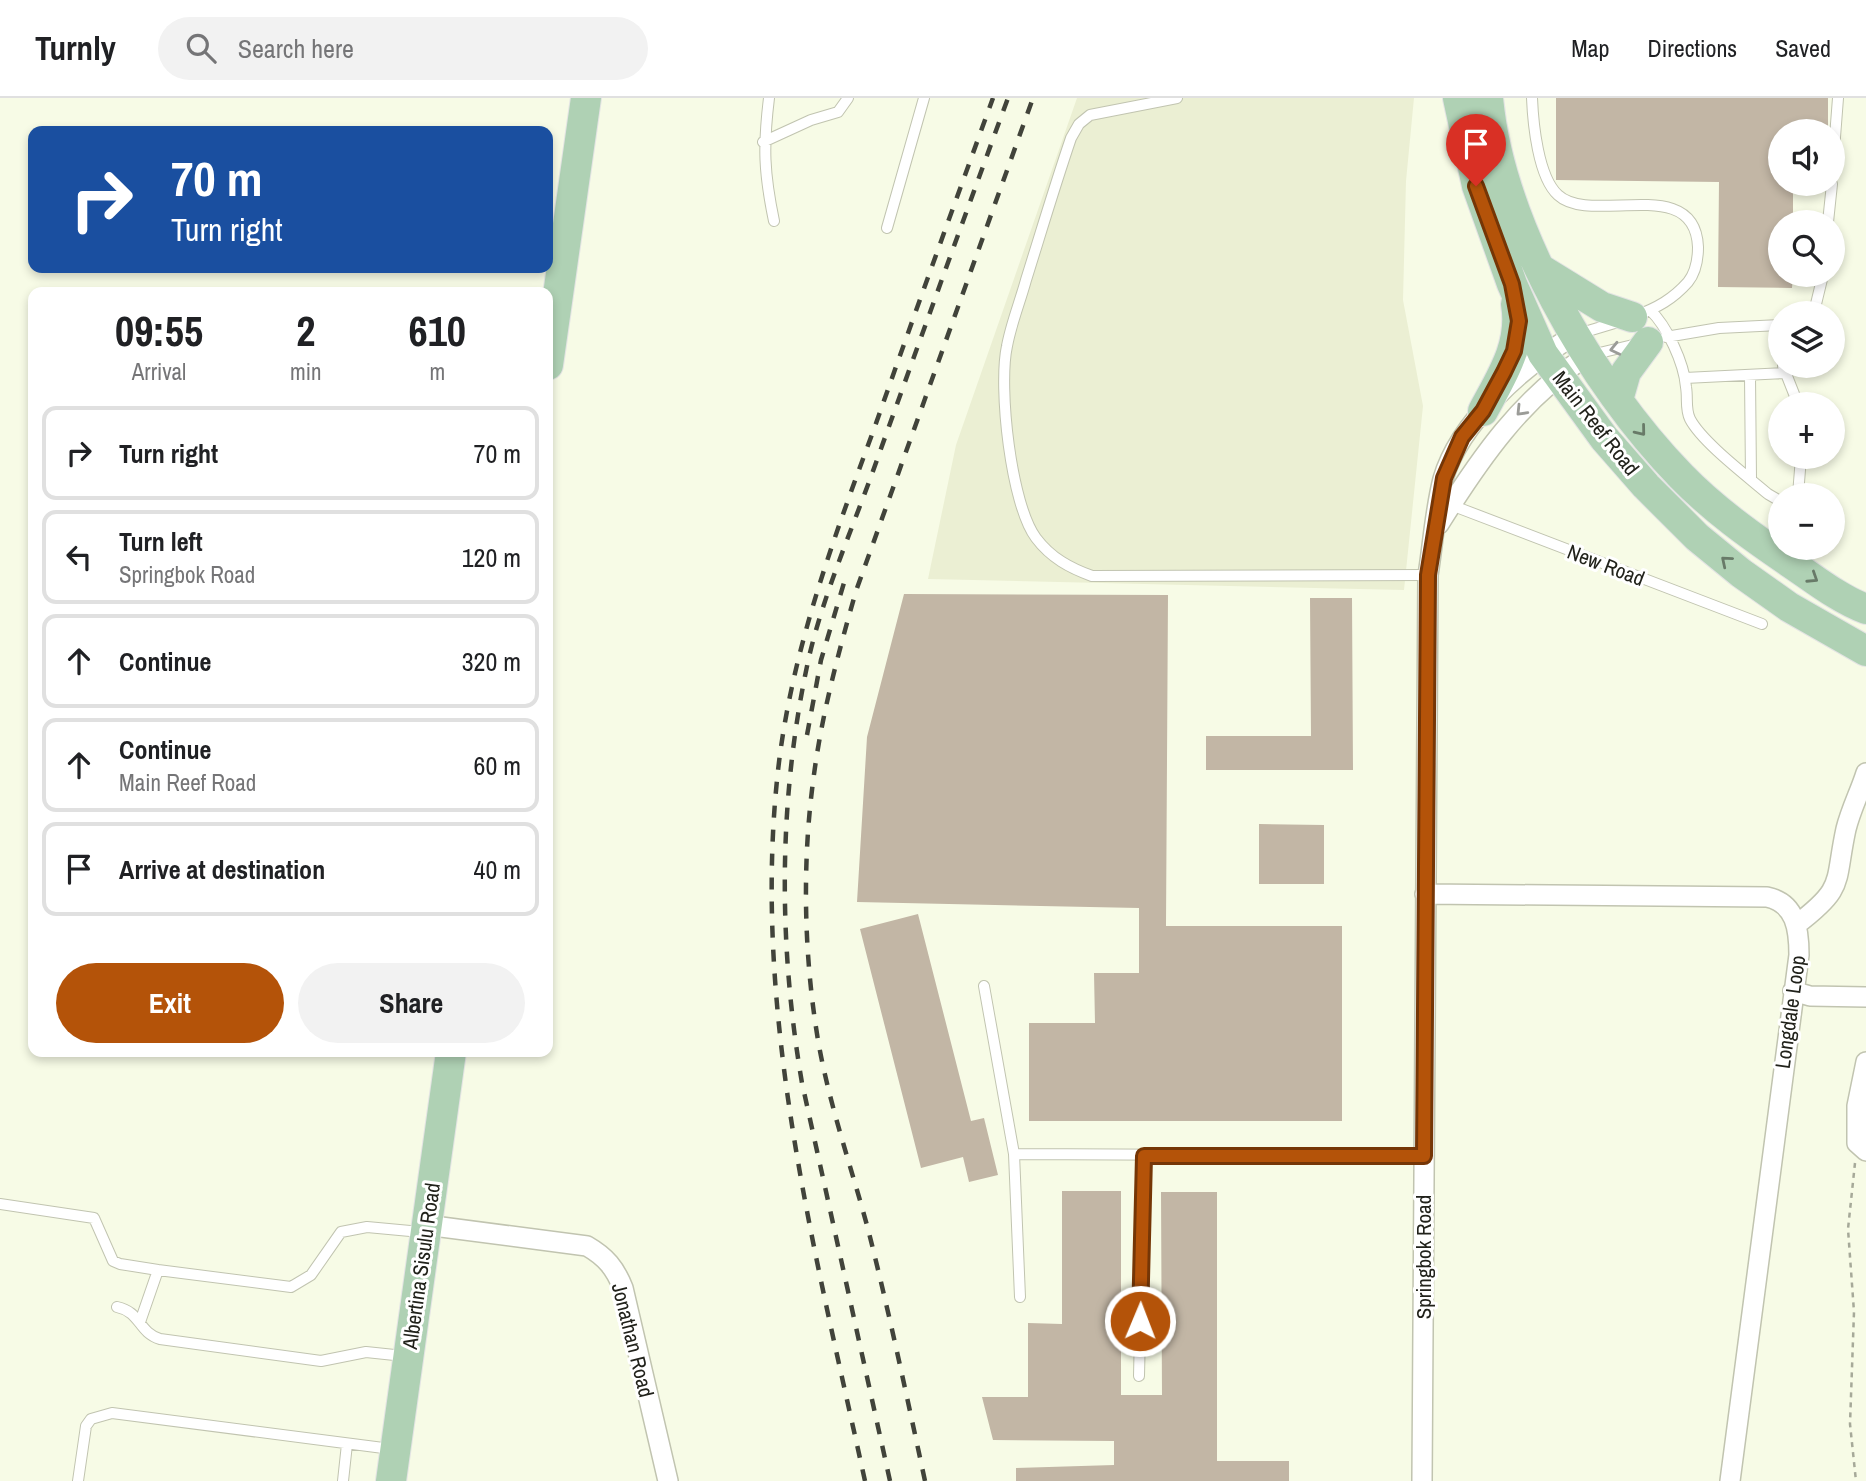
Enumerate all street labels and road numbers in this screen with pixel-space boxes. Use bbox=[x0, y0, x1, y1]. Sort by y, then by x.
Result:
street label: Main Reef Road bbox=[1546, 365, 1646, 481]
street label: New Road bbox=[1563, 537, 1649, 593]
street label: Longdale Loop bbox=[1768, 954, 1812, 1070]
street label: Albertina Sisulu Road bbox=[395, 1181, 447, 1352]
street label: Springbok Road bbox=[1409, 1195, 1438, 1319]
street label: Jonathan Road bbox=[605, 1280, 661, 1400]

